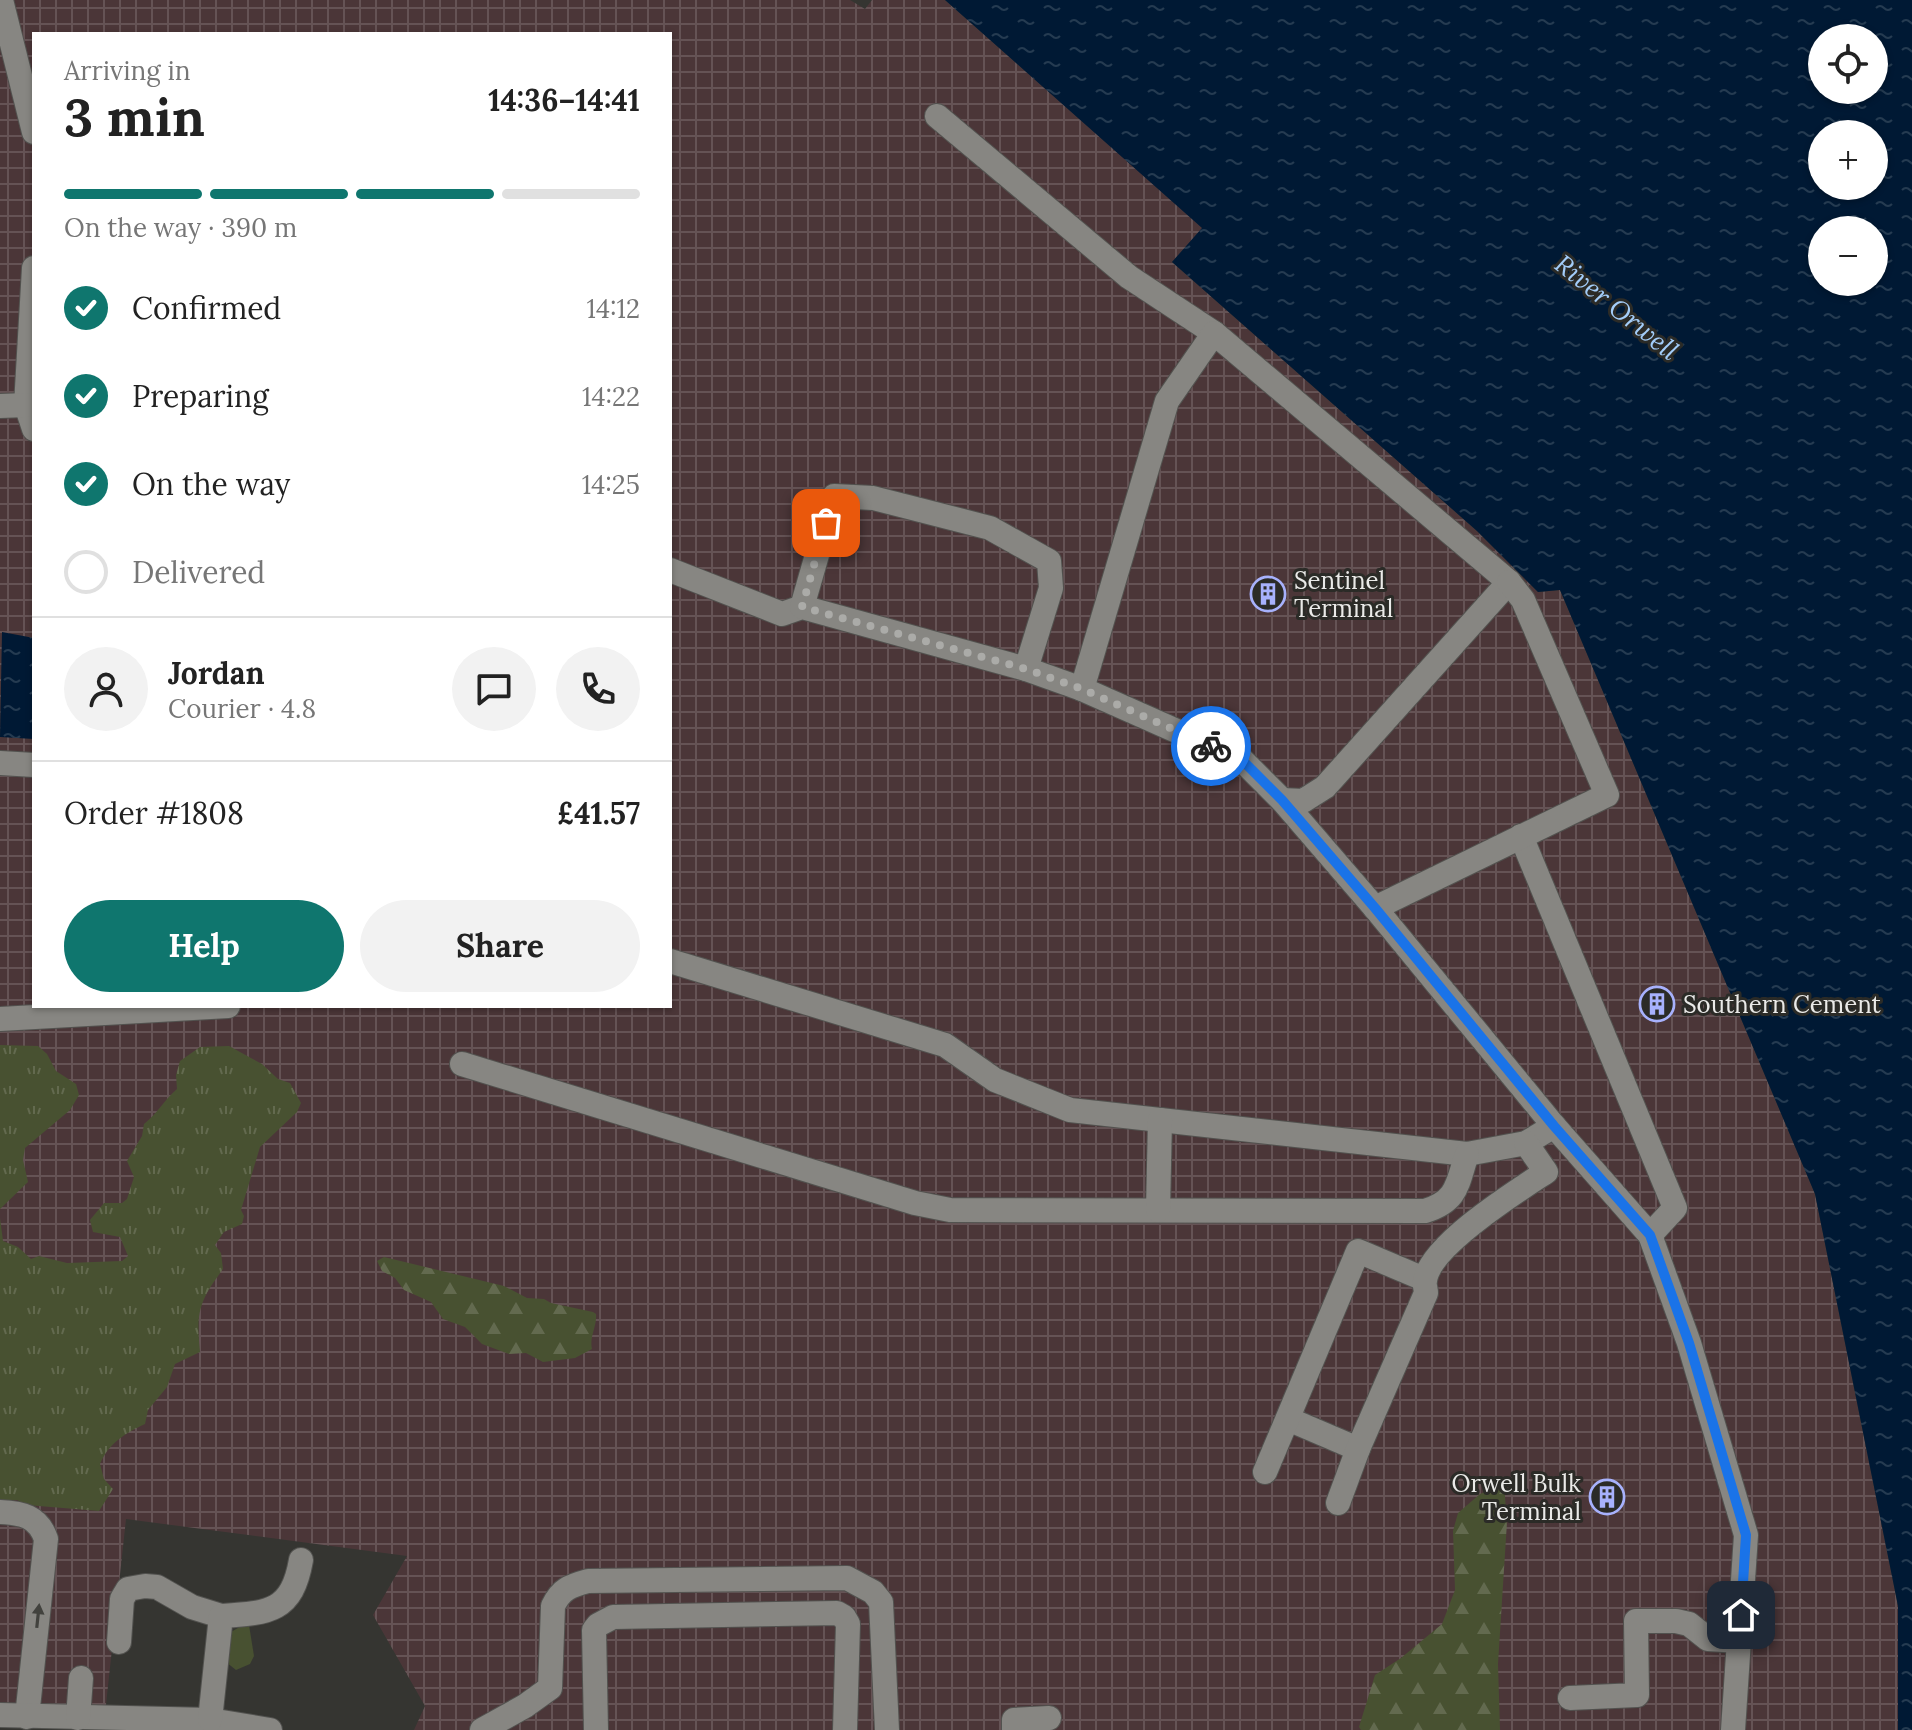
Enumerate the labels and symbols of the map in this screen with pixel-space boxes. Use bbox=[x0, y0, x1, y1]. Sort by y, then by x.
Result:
water label: River Orwell bbox=[1548, 247, 1686, 367]
pin bbox=[792, 489, 860, 557]
place label: Sentinel Terminal bbox=[1294, 565, 1393, 624]
building icon: Sentinel Terminal bbox=[1249, 575, 1287, 613]
courier bbox=[1171, 706, 1251, 786]
building icon: Southern Cement bbox=[1638, 985, 1676, 1023]
place label: Southern Cement bbox=[1683, 989, 1882, 1020]
place label: Orwell Bulk Terminal bbox=[1452, 1468, 1581, 1527]
building icon: Orwell Bulk Terminal bbox=[1588, 1478, 1626, 1516]
pin bbox=[1707, 1581, 1775, 1649]
one-way arrow bbox=[32, 1603, 45, 1628]

